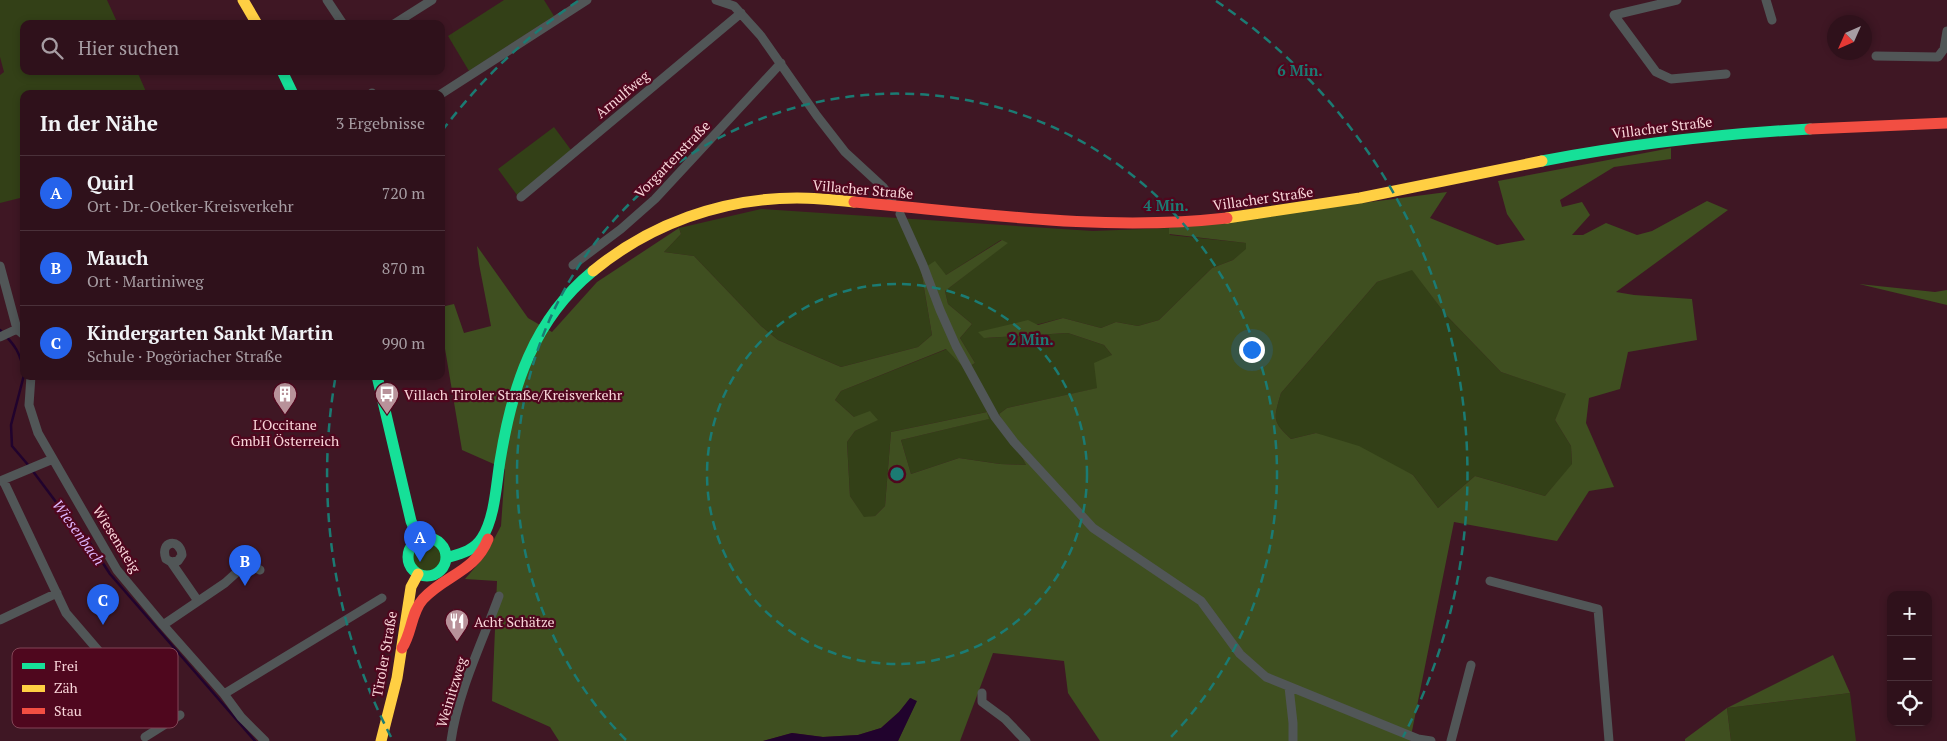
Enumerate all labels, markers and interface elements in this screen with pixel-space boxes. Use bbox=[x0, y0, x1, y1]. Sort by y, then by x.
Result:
north arrow bbox=[1827, 15, 1872, 60]
search box bbox=[20, 20, 445, 75]
icon: search bbox=[38, 34, 66, 62]
text: Hier suchen bbox=[78, 35, 179, 60]
text: 6 Min. bbox=[1277, 60, 1323, 80]
street label: Arnulfweg bbox=[591, 66, 653, 122]
text: In der Nähe bbox=[40, 109, 158, 137]
street label: Villacher Straße bbox=[1611, 111, 1713, 143]
text: 3 Ergebnisse bbox=[336, 112, 425, 134]
street label: Vorgartenstraße bbox=[630, 116, 714, 202]
text: Quirl bbox=[87, 170, 134, 195]
street label: Villacher Straße bbox=[812, 175, 914, 203]
text: A bbox=[50, 182, 62, 204]
text: 720 m bbox=[382, 182, 425, 204]
street label: Villacher Straße bbox=[1212, 182, 1314, 214]
text: Ort · Dr.-Oetker-Kreisverkehr bbox=[87, 195, 294, 217]
text: 4 Min. bbox=[1143, 195, 1189, 215]
text: Mauch bbox=[87, 245, 148, 270]
text: B bbox=[51, 257, 61, 279]
text: 870 m bbox=[382, 257, 425, 279]
text: Ort · Martiniweg bbox=[87, 270, 204, 292]
text: Kindergarten Sankt Martin bbox=[87, 320, 333, 345]
text: 2 Min. bbox=[1008, 329, 1054, 349]
text: C bbox=[51, 332, 61, 354]
text: 990 m bbox=[382, 332, 425, 354]
your location bbox=[1239, 337, 1265, 363]
text: Schule · Pogöriacher Straße bbox=[87, 345, 282, 367]
building icon: L'Occitane GmbH Österreich bbox=[272, 381, 298, 415]
bus stop icon: Villach Tiroler Straße/Kreisverkehr bbox=[374, 381, 400, 415]
place label: Villach Tiroler Straße/Kreisverkehr bbox=[404, 385, 623, 404]
place label: L'Occitane GmbH Österreich bbox=[231, 415, 339, 450]
centre of rings bbox=[888, 465, 906, 483]
water label: Wiesenbach bbox=[48, 495, 110, 569]
street label: Wiesensteig bbox=[89, 502, 145, 577]
pin: A bbox=[404, 521, 436, 562]
pin: B bbox=[229, 545, 261, 586]
pin: C bbox=[87, 584, 119, 625]
map controls bbox=[1887, 591, 1932, 726]
button: + bbox=[1887, 591, 1932, 636]
restaurant icon: Acht Schätze bbox=[444, 608, 470, 642]
street label: Tiroler Straße bbox=[367, 609, 401, 699]
place label: Acht Schätze bbox=[474, 612, 555, 631]
button: − bbox=[1887, 636, 1932, 681]
legend bbox=[12, 648, 178, 728]
street label: Weinitzweg bbox=[431, 654, 471, 729]
text: Frei bbox=[54, 656, 78, 675]
text: Zäh bbox=[54, 678, 78, 697]
button: locate bbox=[1887, 681, 1932, 726]
text: Stau bbox=[54, 701, 82, 720]

